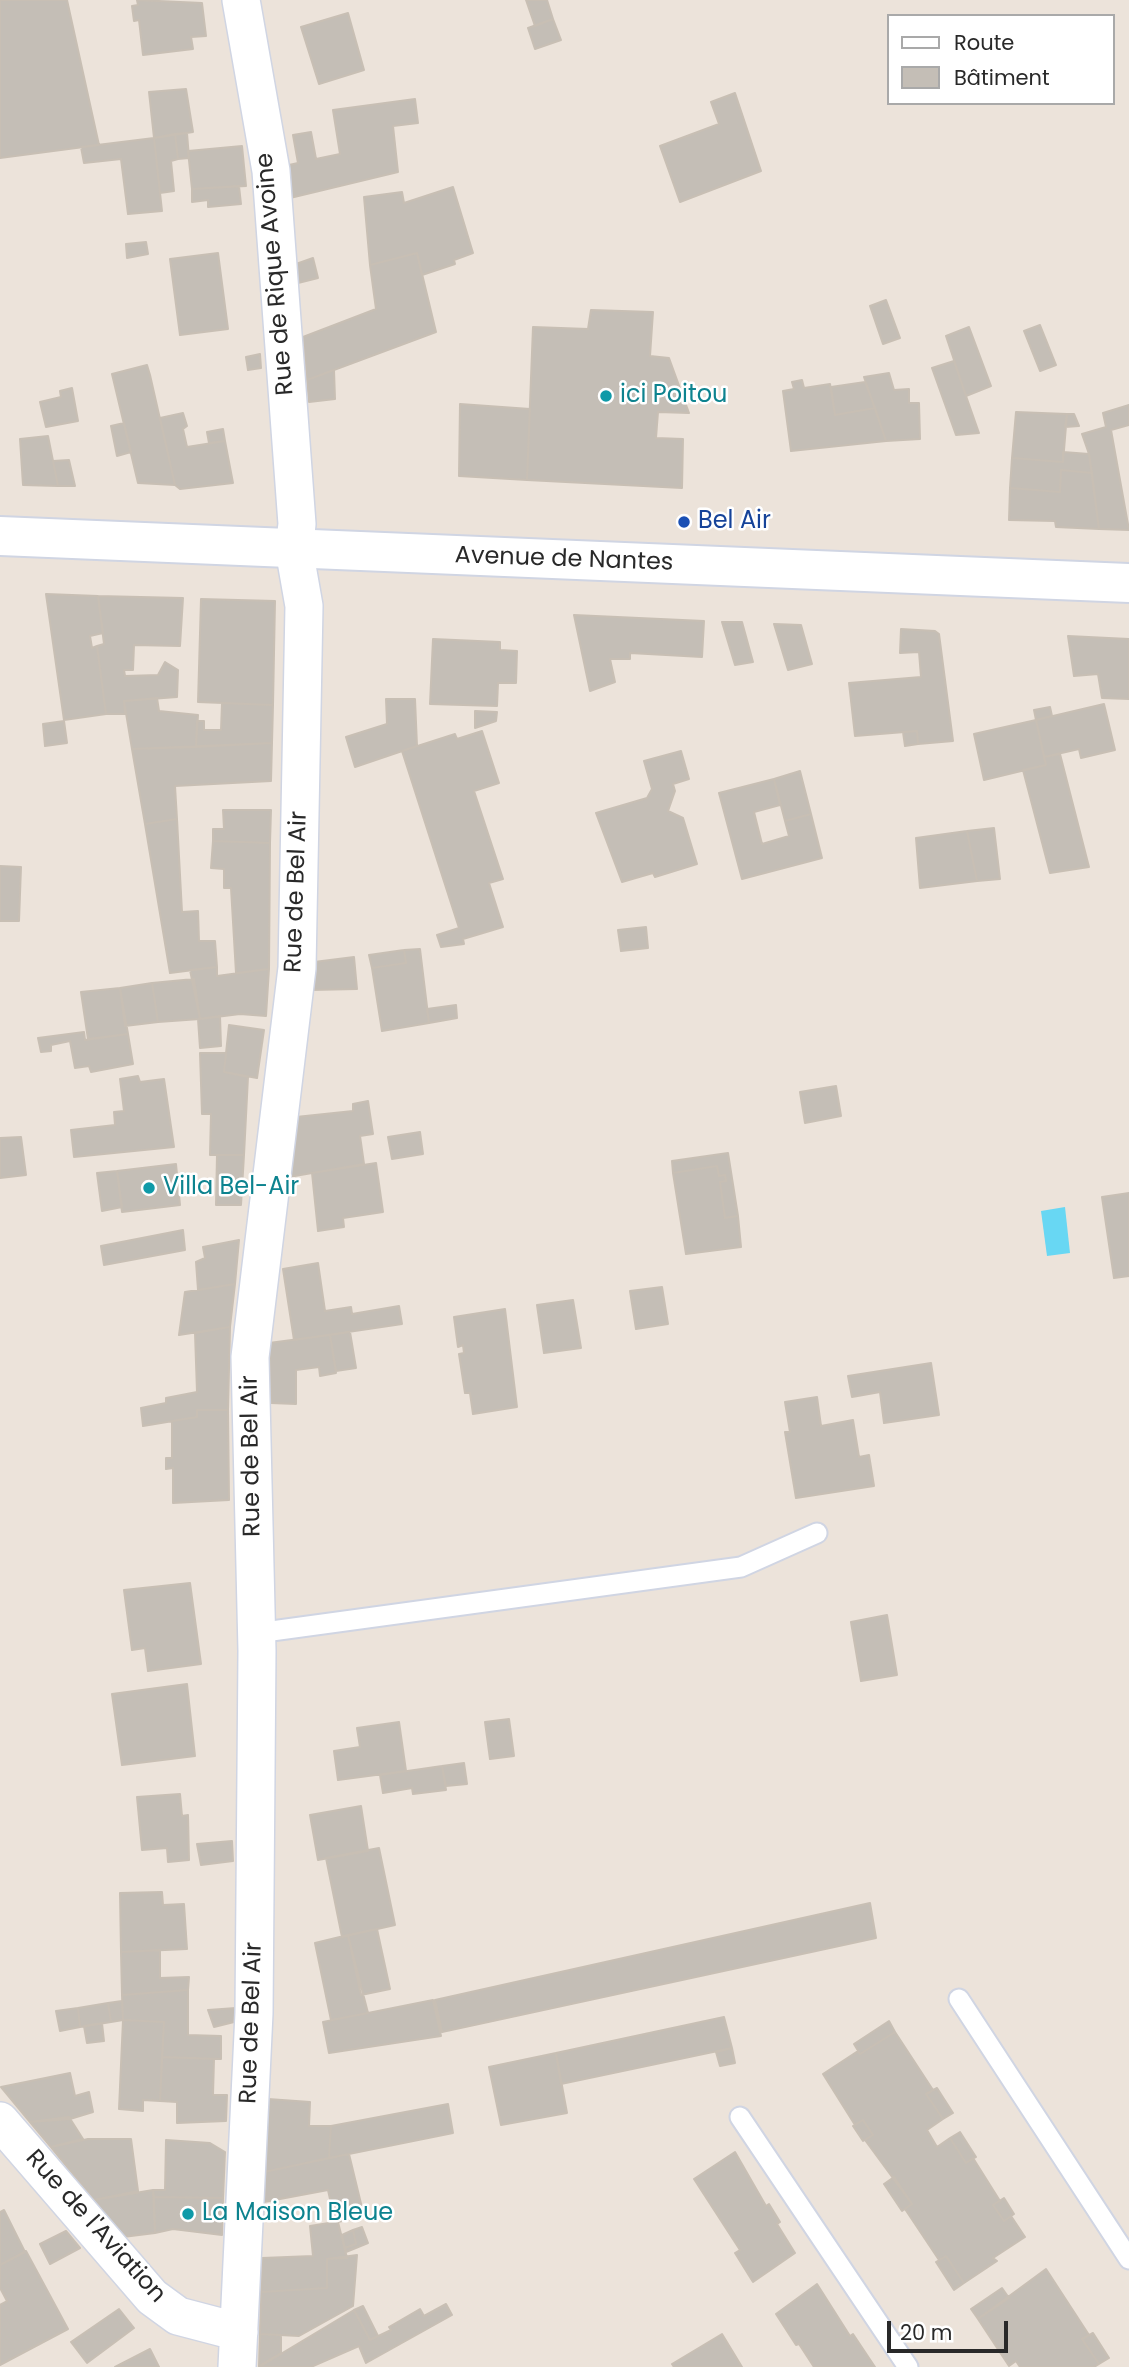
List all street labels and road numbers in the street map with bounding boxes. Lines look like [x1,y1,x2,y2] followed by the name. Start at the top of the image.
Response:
[251,152,301,396] street label: Rue de Rique Avoine
[454,542,674,578] street label: Avenue de Nantes
[280,811,314,973] street label: Rue de Bel Air
[236,1375,268,1537] street label: Rue de Bel Air
[235,1942,269,2104] street label: Rue de Bel Air
[19,2145,171,2309] street label: Rue de l'Aviation

